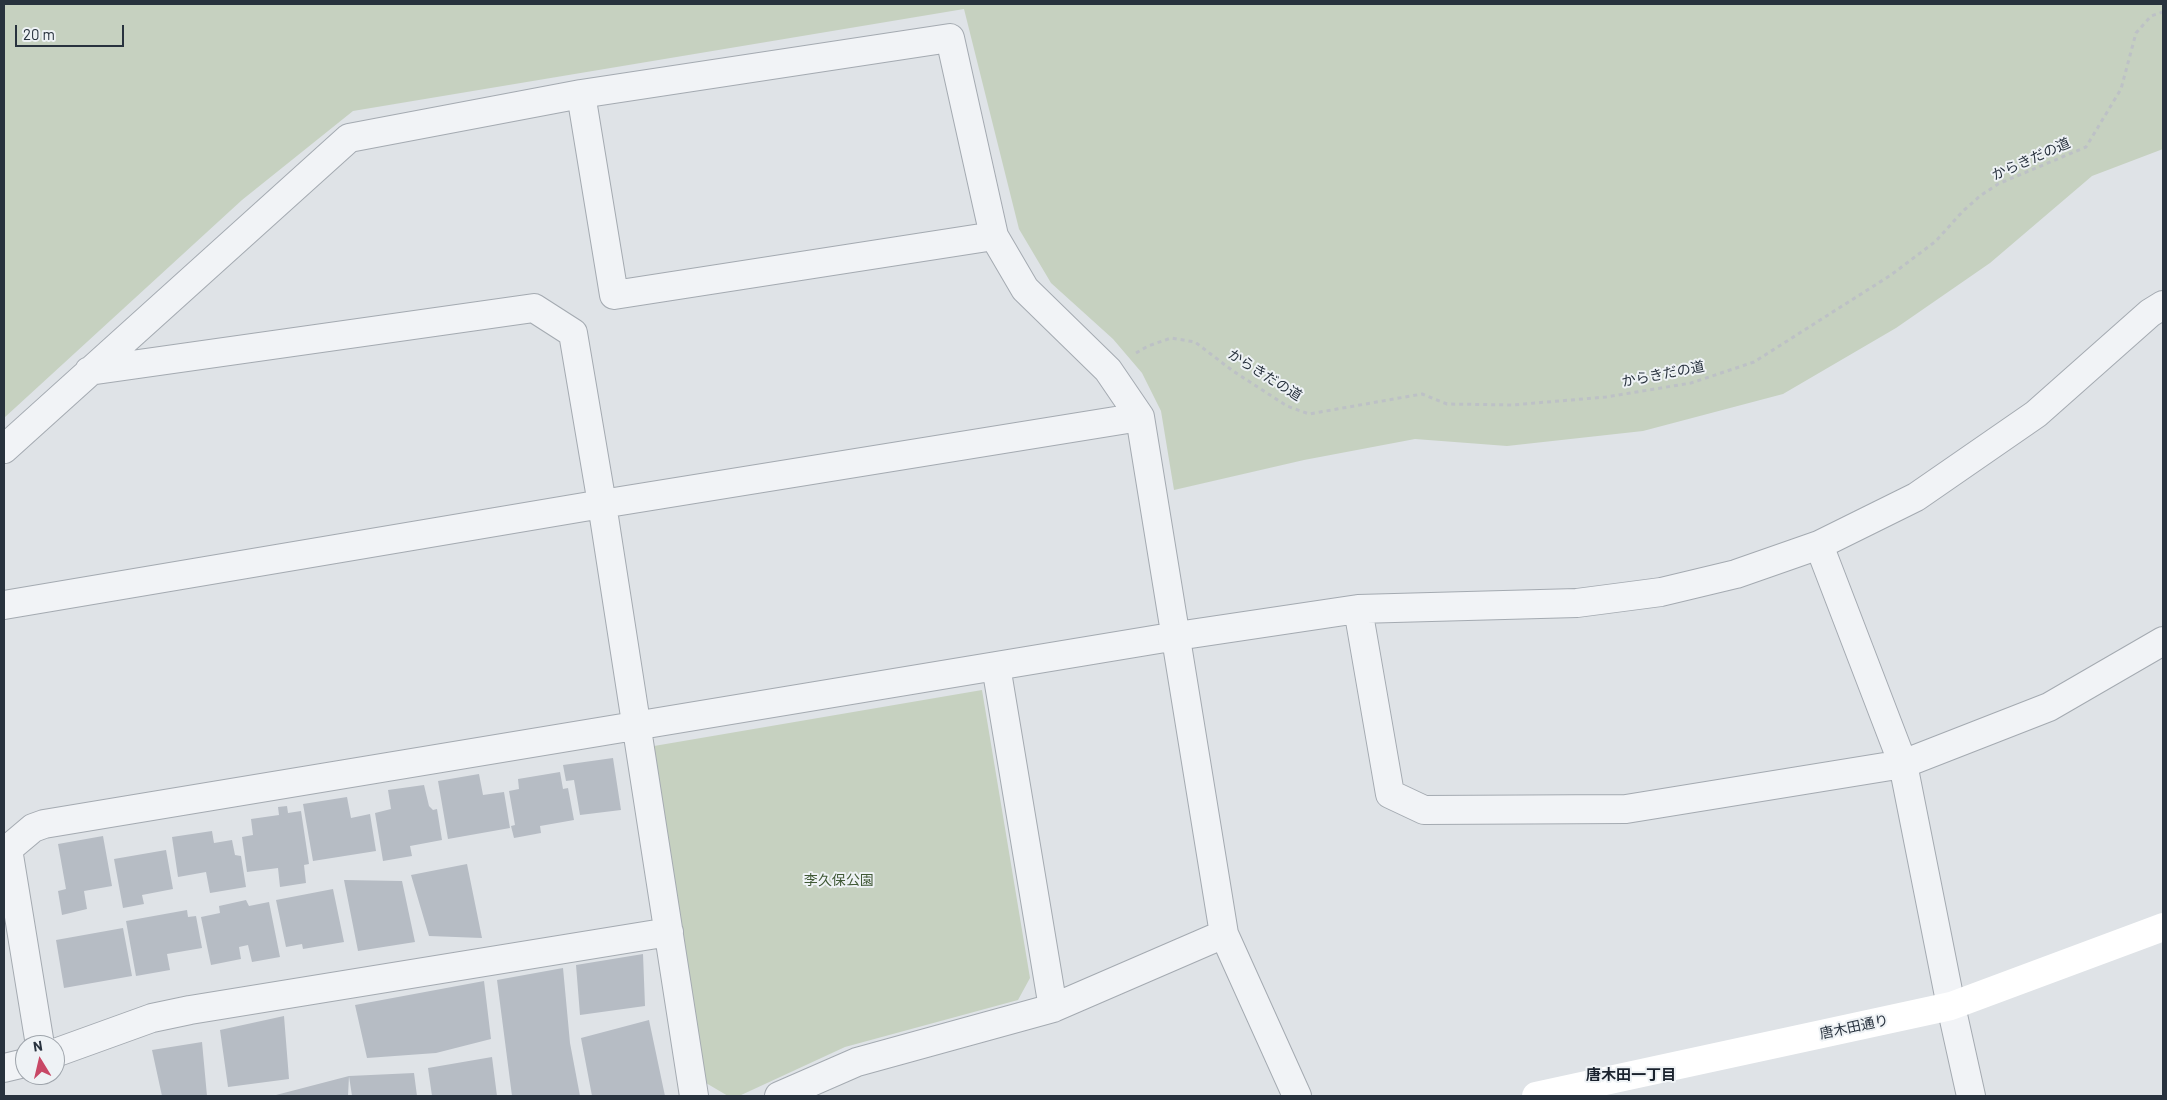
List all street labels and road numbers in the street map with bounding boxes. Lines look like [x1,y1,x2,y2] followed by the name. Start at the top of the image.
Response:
[1989,134,2073,184] street label: からきだの道
[1225,346,1305,404] street label: からきだの道
[1620,358,1706,390] street label: からきだの道
[1818,1012,1890,1042] street label: 唐木田通り

